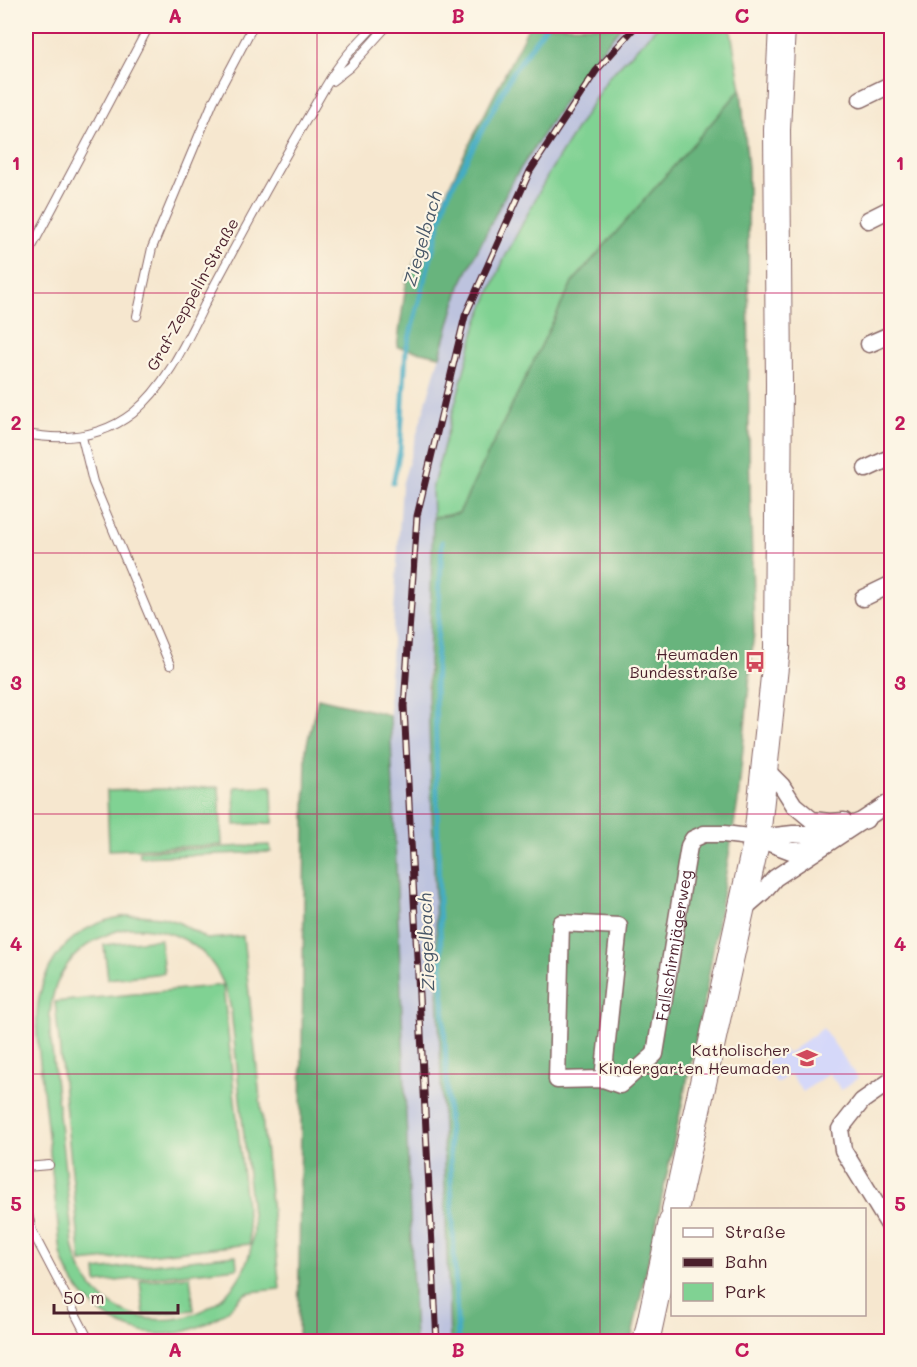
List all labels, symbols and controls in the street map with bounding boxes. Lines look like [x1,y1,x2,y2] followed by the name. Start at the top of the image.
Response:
[168,2,182,28] text: A
[451,2,465,28] text: B
[735,2,750,28] text: C
[12,149,20,175] text: 1
[896,149,904,175] text: 1
[397,187,447,289] water label: Ziegelbach
[141,214,243,374] street label: Graf-Zeppelin-Straße
[10,409,22,435] text: 2
[894,409,906,435] text: 2
[630,643,738,682] place label: Heumaden Bundesstraße
[743,650,767,674] bus stop icon: Heumaden Bundesstraße
[10,669,22,695] text: 3
[894,669,906,695] text: 3
[650,868,695,1022] street label: Fallschirmjägerweg
[412,892,440,992] water label: Ziegelbach
[10,930,23,956] text: 4
[894,930,907,956] text: 4
[599,1039,790,1078] place label: Katholischer Kindergarten Heumaden
[795,1046,819,1070] school or university icon: Katholischer Kindergarten Heumaden
[10,1190,22,1216] text: 5
[894,1190,906,1216] text: 5
[671,1208,866,1316] legend
[725,1219,786,1243] text: Straße
[725,1249,768,1273] text: Bahn
[54,1277,178,1315] scale bar
[725,1279,766,1303] text: Park
[63,1285,105,1309] text: 50 m
[168,1336,182,1362] text: A
[451,1336,465,1362] text: B
[735,1336,750,1362] text: C

